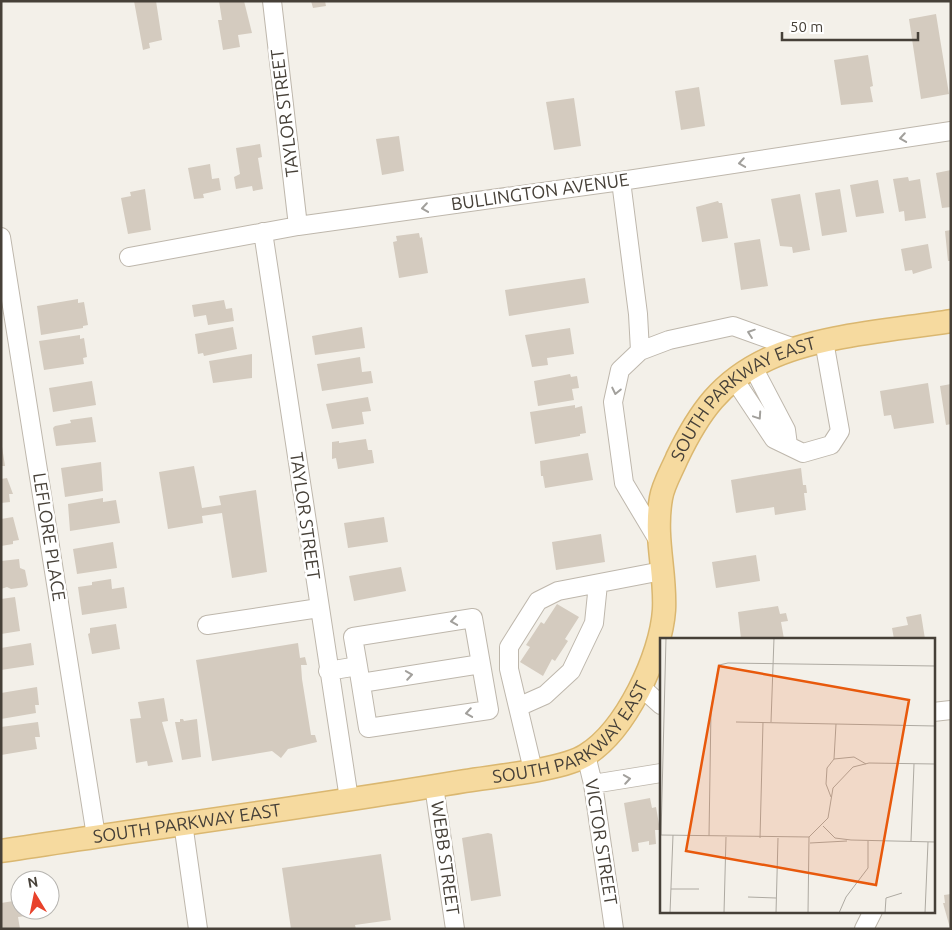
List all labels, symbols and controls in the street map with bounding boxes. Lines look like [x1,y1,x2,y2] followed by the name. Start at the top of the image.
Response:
[782,10,918,42] scale bar
[790,18,823,35] text: 50 m
[266,48,302,178] street label: TAYLOR STREET
[898,133,907,143] one-way arrow
[738,157,746,167] one-way arrow
[450,169,630,213] street label: BULLINGTON AVENUE
[421,202,429,213] one-way arrow
[748,328,756,338] one-way arrow
[666,332,817,464] street label: SOUTH PARKWAY EAST
[611,386,621,395] one-way arrow
[752,410,761,419] one-way arrow
[287,451,325,581] street label: TAYLOR STREET
[30,471,70,603] street label: LEFLORE PLACE
[450,615,459,625] one-way arrow
[660,638,934,912] inset map
[405,671,413,681] one-way arrow
[491,678,651,786] street label: SOUTH PARKWAY EAST
[465,707,473,717] one-way arrow
[623,774,631,784] one-way arrow
[582,777,622,906] street label: VICTOR STREET
[92,799,282,846] street label: SOUTH PARKWAY EAST
[428,800,464,916] street label: WEBB STREET
[10,870,60,920] north arrow
[26,873,39,891] text: N

